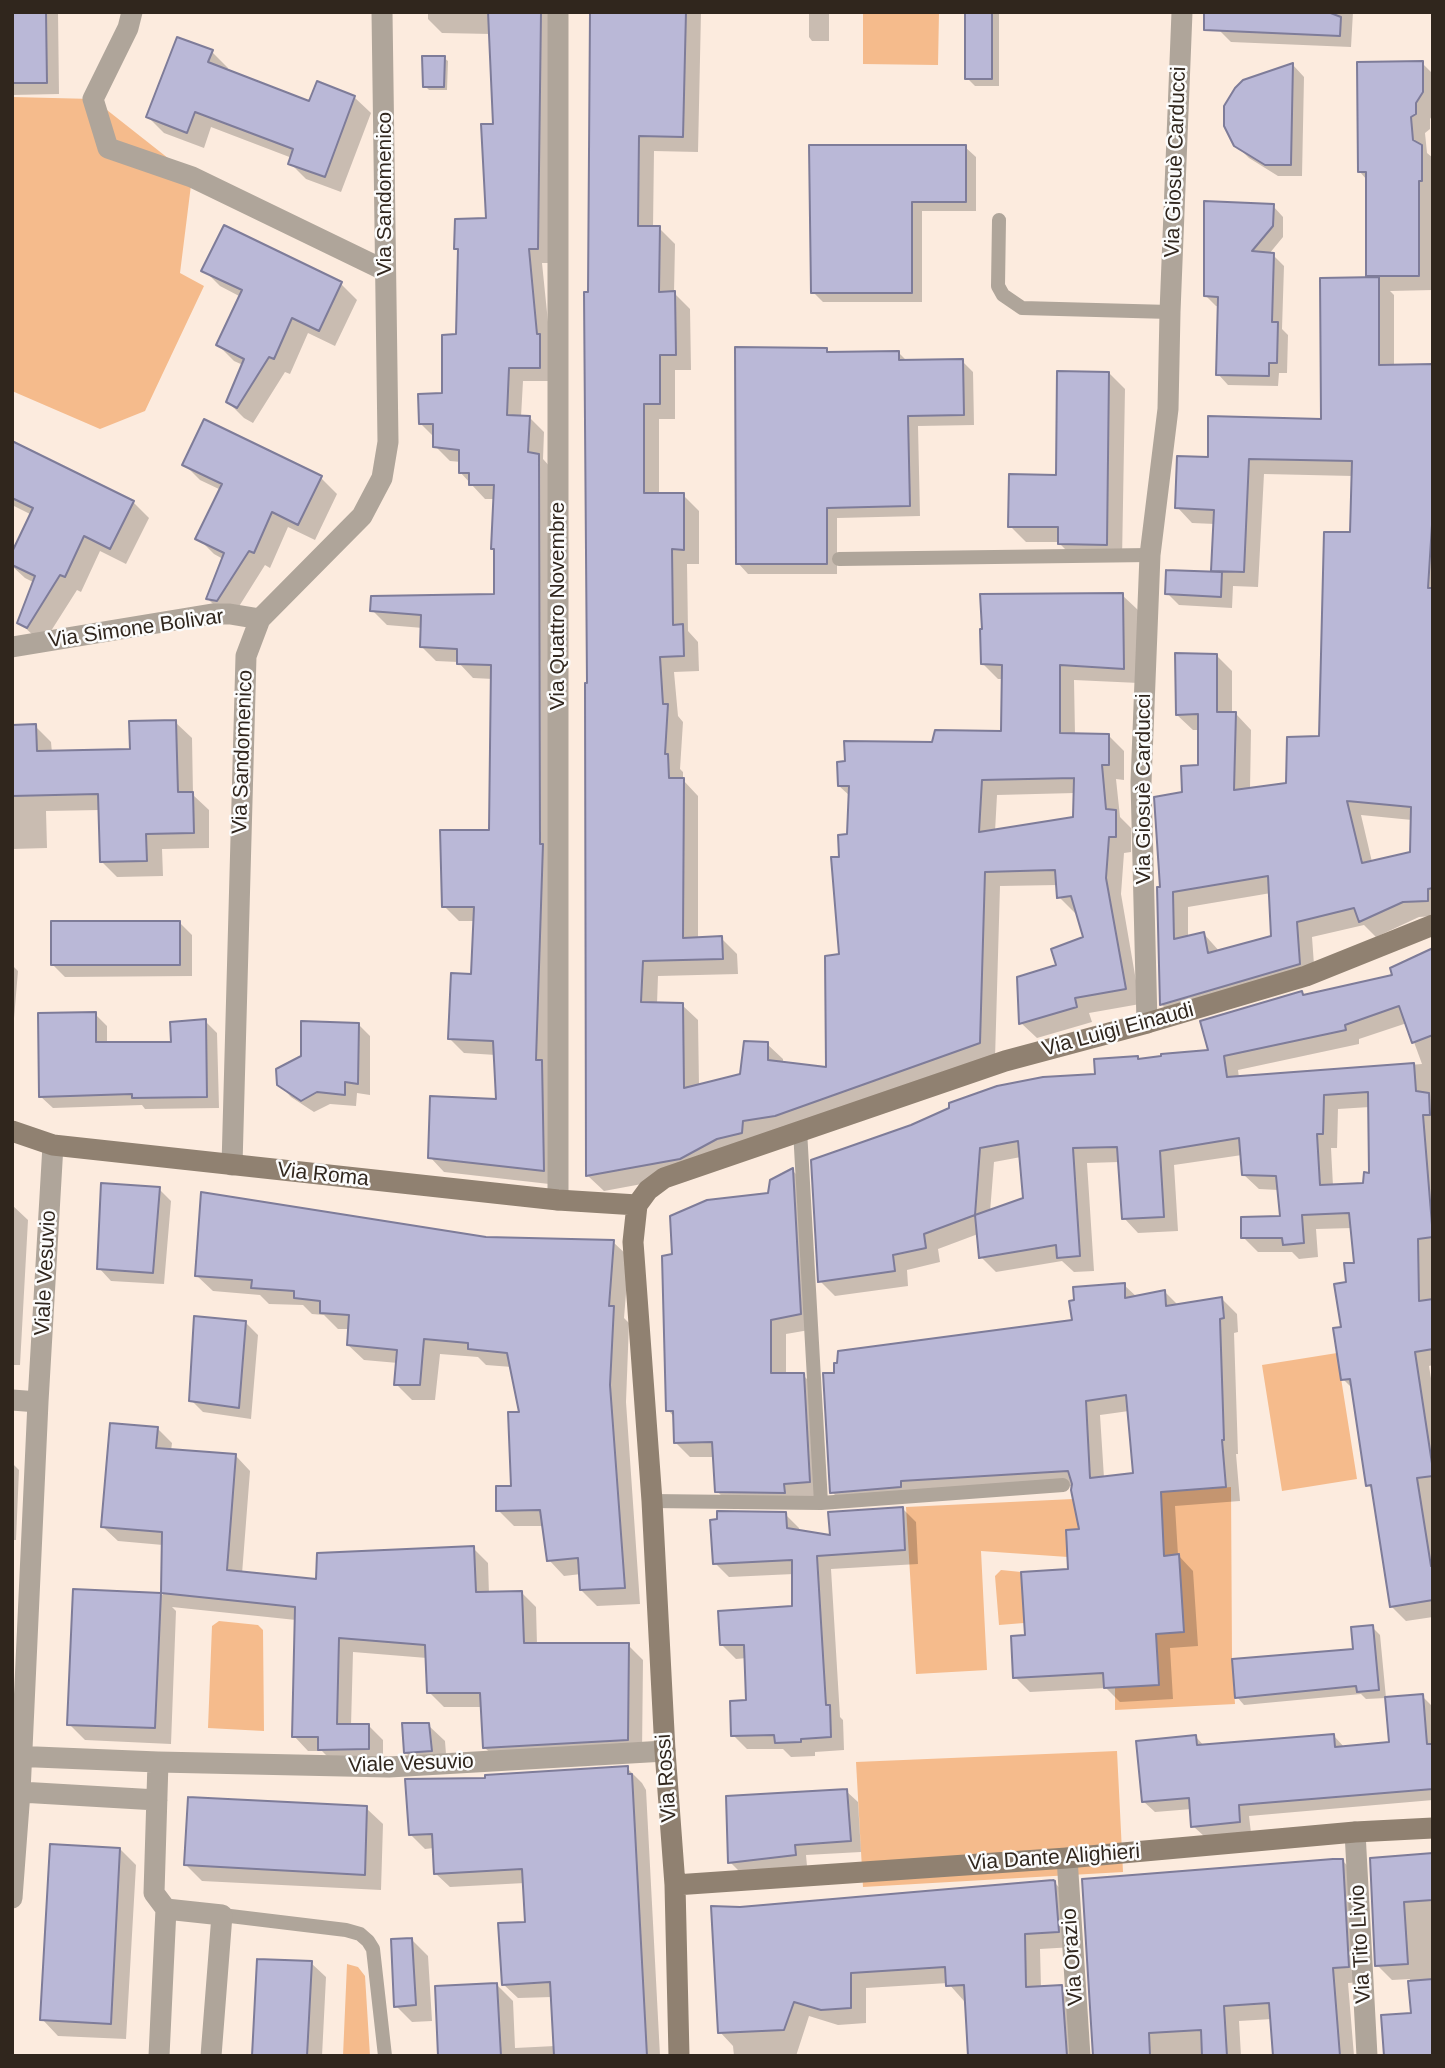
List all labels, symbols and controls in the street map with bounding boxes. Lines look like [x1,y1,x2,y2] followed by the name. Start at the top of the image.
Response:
[1160,66,1192,258] street label: Via Giosuè Carducci
[372,112,398,276] street label: Via Sandomenico
[545,502,571,710] street label: Via Quattro Novembre
[47,604,225,654] street label: Via Simone Bolivar
[228,669,258,835] street label: Via Sandomenico
[1131,693,1157,885] street label: Via Giosuè Carducci
[1039,998,1197,1062] street label: Via Luigi Einaudi
[276,1158,370,1192] street label: Via Roma
[30,1210,62,1336] street label: Viale Vesuvio
[651,1733,683,1823] street label: Via Rossi
[348,1749,474,1779] street label: Viale Vesuvio
[967,1839,1141,1877] street label: Via Dante Alighieri
[1345,1884,1377,2004] street label: Via Tito Livio
[1057,1907,1089,2007] street label: Via Orazio

